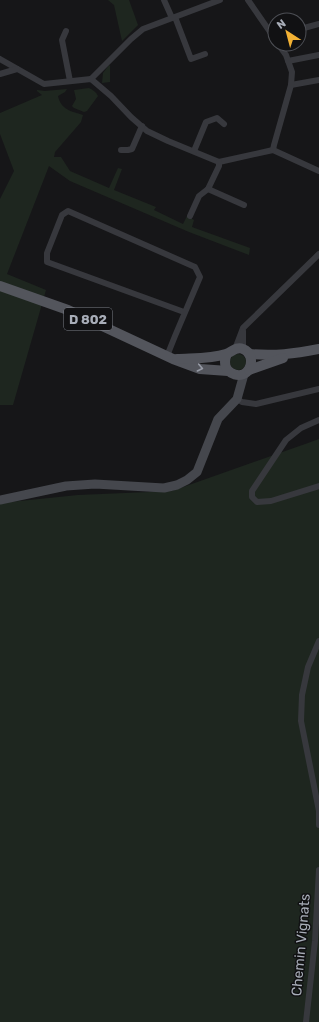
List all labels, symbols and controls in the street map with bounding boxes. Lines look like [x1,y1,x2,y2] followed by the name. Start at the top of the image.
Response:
[267,12,307,52] north arrow
[274,17,289,32] text: N
[64,308,112,330] road number: D 802
[197,363,203,372] one-way arrow
[288,893,314,997] street label: Chemin Vignats

